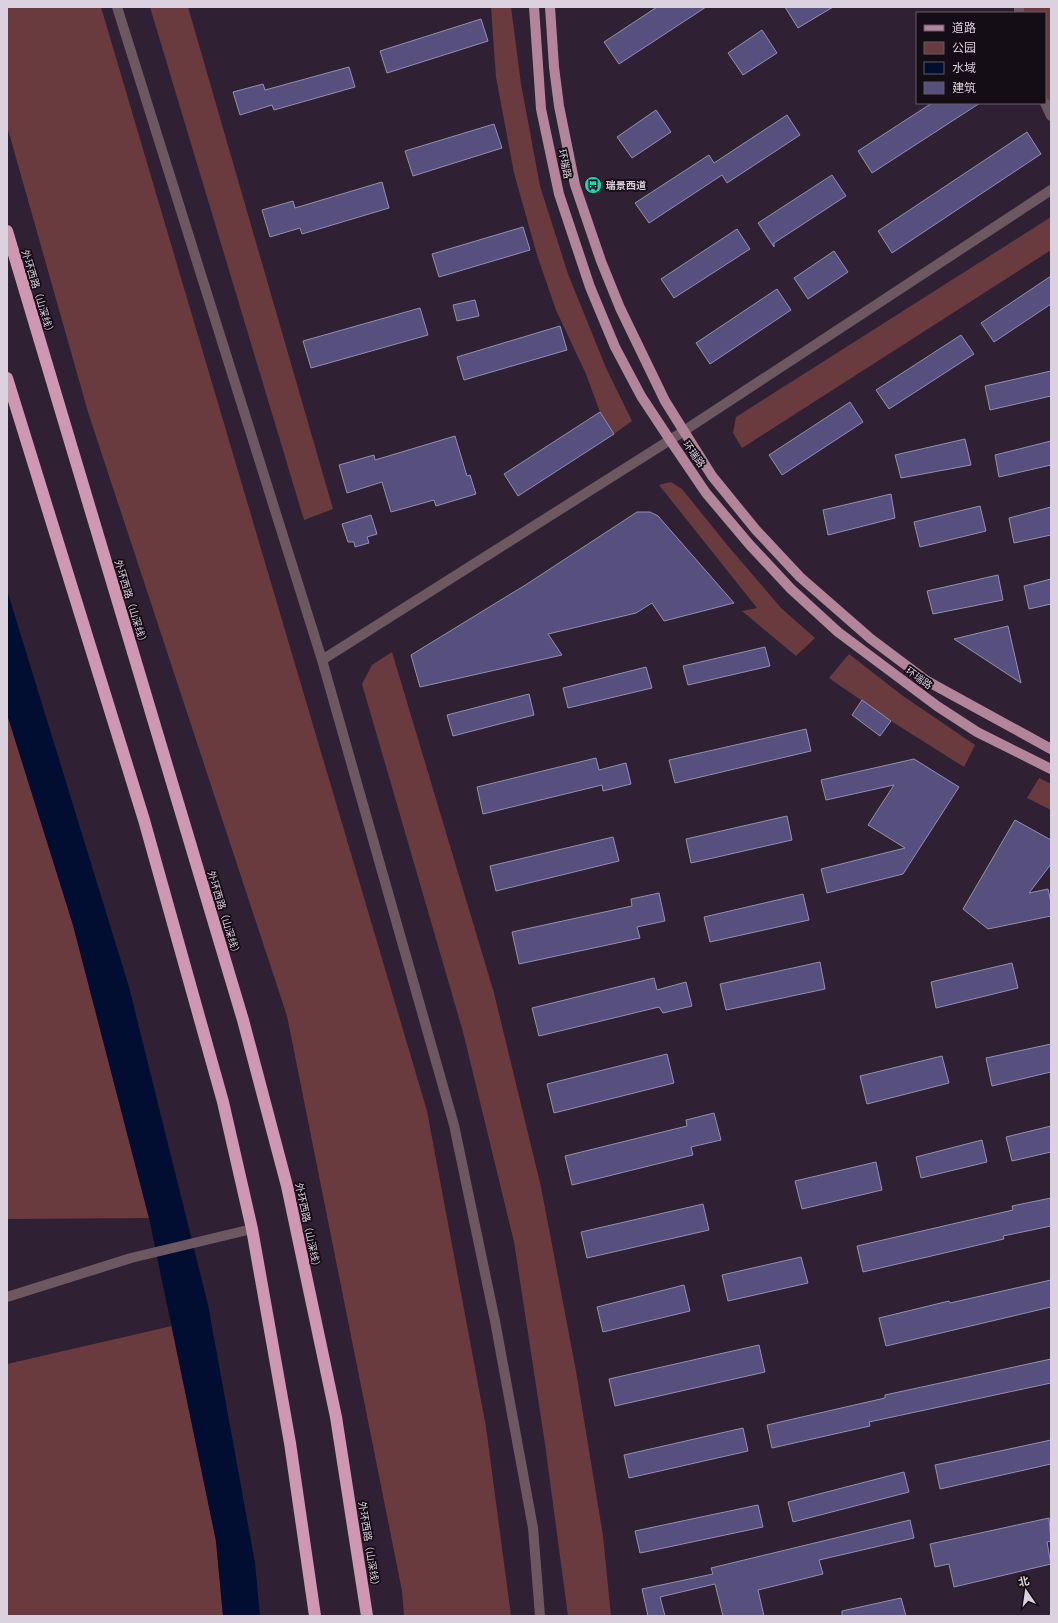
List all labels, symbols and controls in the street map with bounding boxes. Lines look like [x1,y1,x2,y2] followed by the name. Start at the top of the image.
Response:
[916,12,1046,104] legend
[952,21,976,34] text: 道路
[952,41,976,54] text: 公园
[952,61,976,74] text: 水域
[952,81,976,94] text: 建筑
[557,148,573,180] street label: 环瑞路
[583,175,603,195] bus stop icon: 瑞景西道
[606,180,646,191] place label: 瑞景西道
[20,248,56,338] street label: 外环西路（山深线）
[681,439,707,469] street label: 环瑞路
[113,558,149,648] street label: 外环西路（山深线）
[904,665,934,691] street label: 环瑞路
[206,869,242,959] street label: 外环西路（山深线）
[293,1182,323,1272] street label: 外环西路（山深线）
[357,1501,381,1591] street label: 外环西路（山深线）
[1006,1571,1046,1611] north arrow
[1017,1574,1030,1588] text: 北

